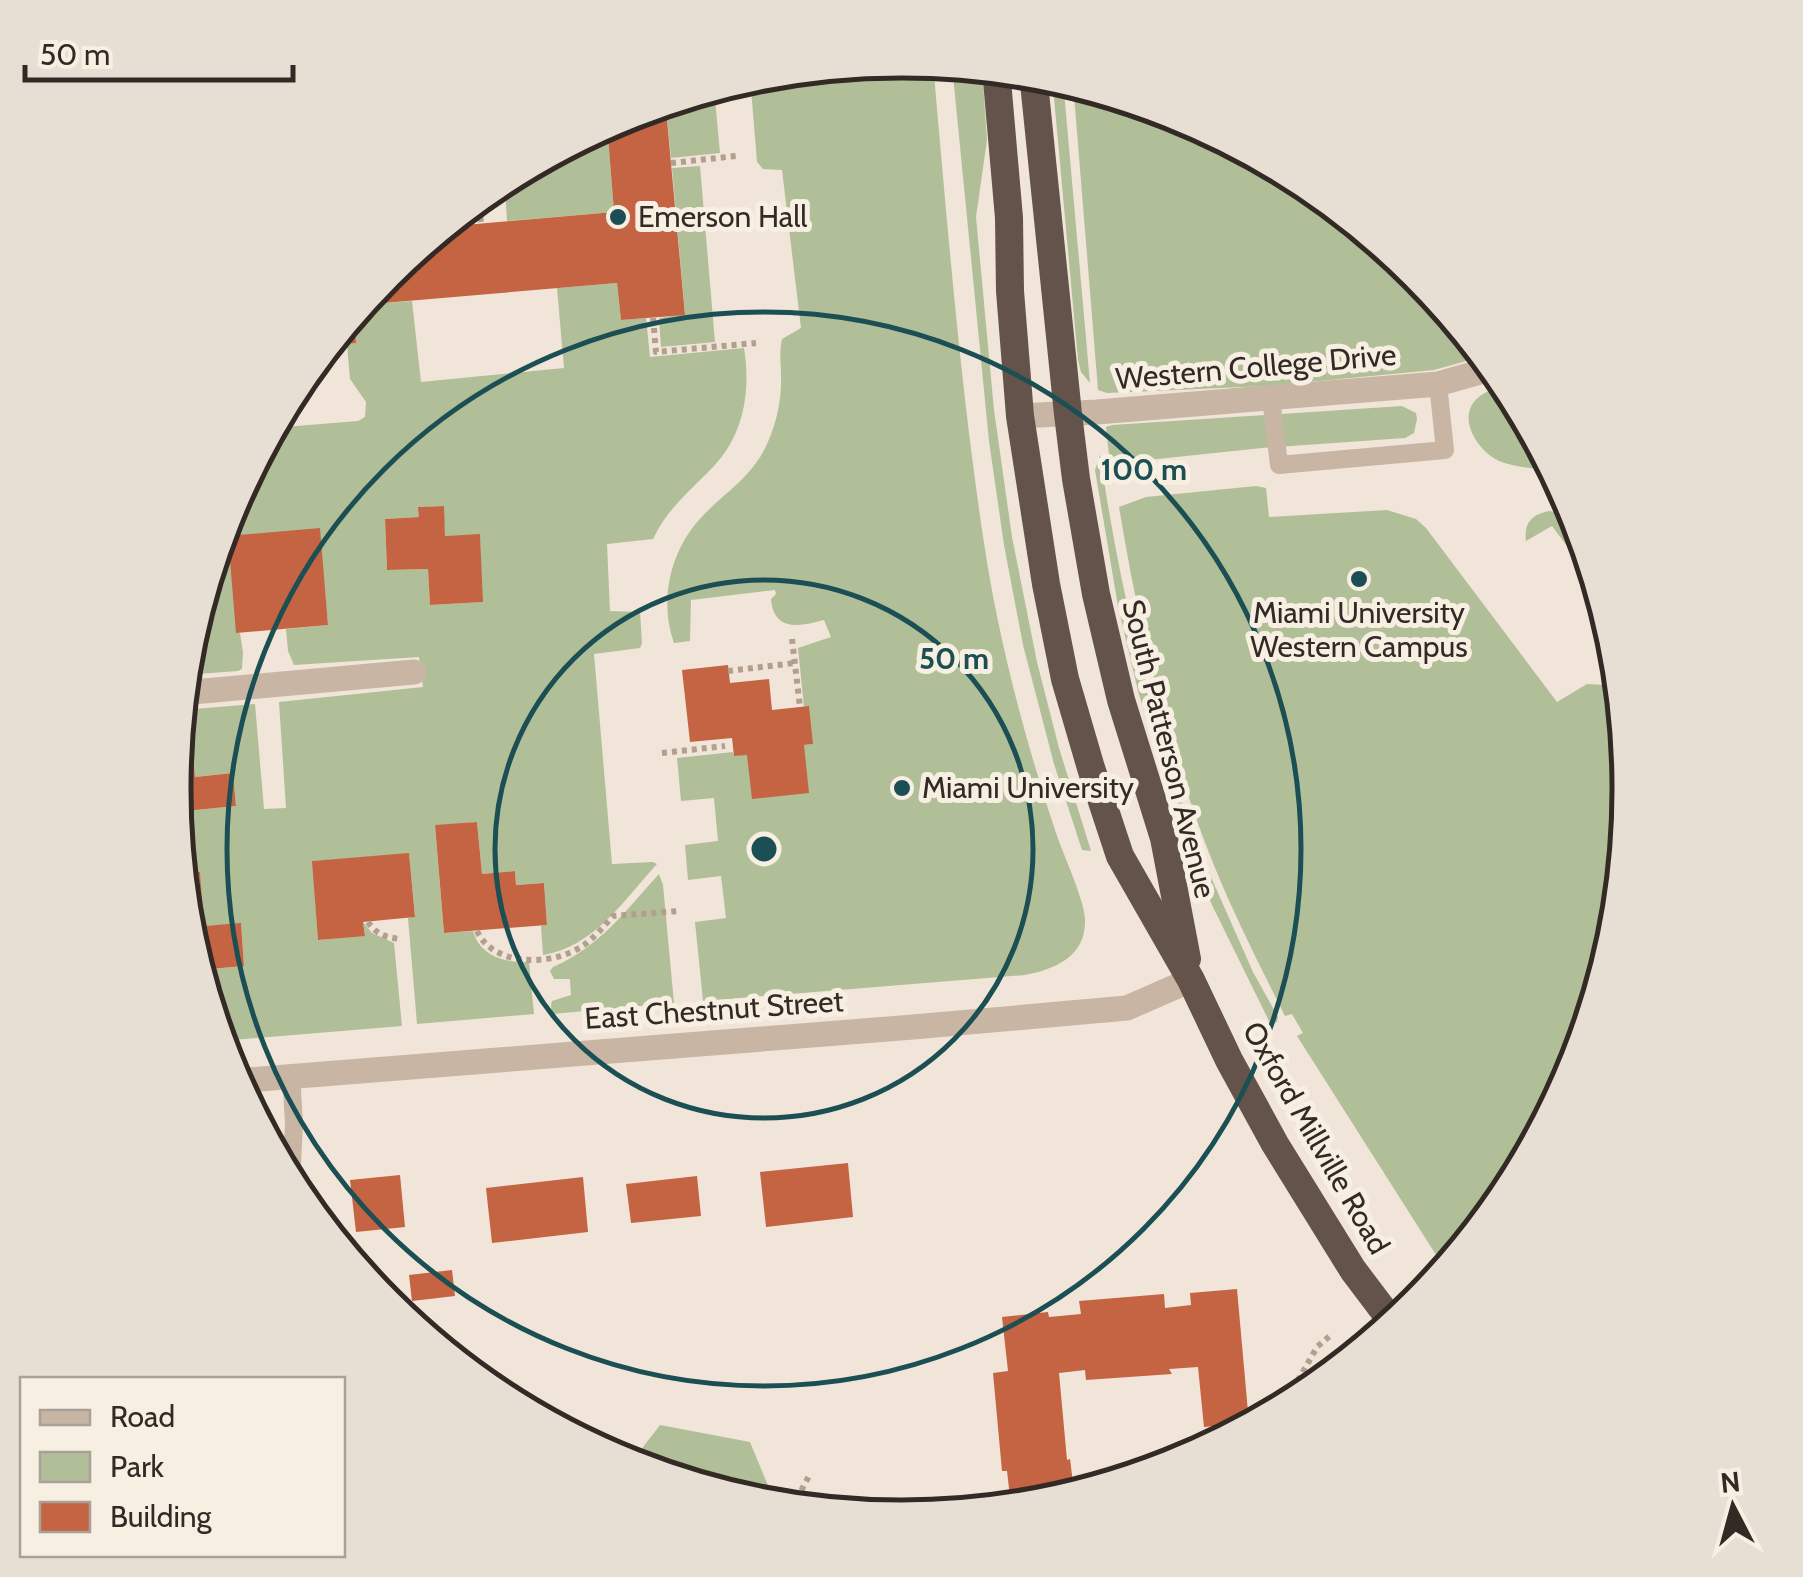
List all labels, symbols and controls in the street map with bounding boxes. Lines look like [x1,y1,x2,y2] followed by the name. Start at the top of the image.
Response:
[25,20,292,82] scale bar
[40,36,110,73] text: 50 m
[638,198,807,235] place label: Emerson Hall
[607,206,629,228] marker: Emerson Hall
[1114,336,1398,397] street label: Western College Drive
[1101,451,1187,488] text: 100 m
[1348,568,1370,590] marker: Miami University Western Campus
[1250,594,1468,665] place label: Miami University Western Campus
[1114,596,1224,902] street label: South Patterson Avenue
[919,640,989,677] text: 50 m
[922,769,1134,806] place label: Miami University
[891,777,913,799] marker: Miami University
[746,831,782,867] centre of rings
[583,982,845,1037] street label: East Chestnut Street
[1235,1015,1398,1261] street label: Oxford Millville Road
[20,1377,345,1557] legend
[110,1398,175,1435] text: Road
[110,1448,165,1485] text: Park
[1683,1457,1783,1557] north arrow
[1719,1464,1742,1500] text: N
[110,1498,213,1535] text: Building

